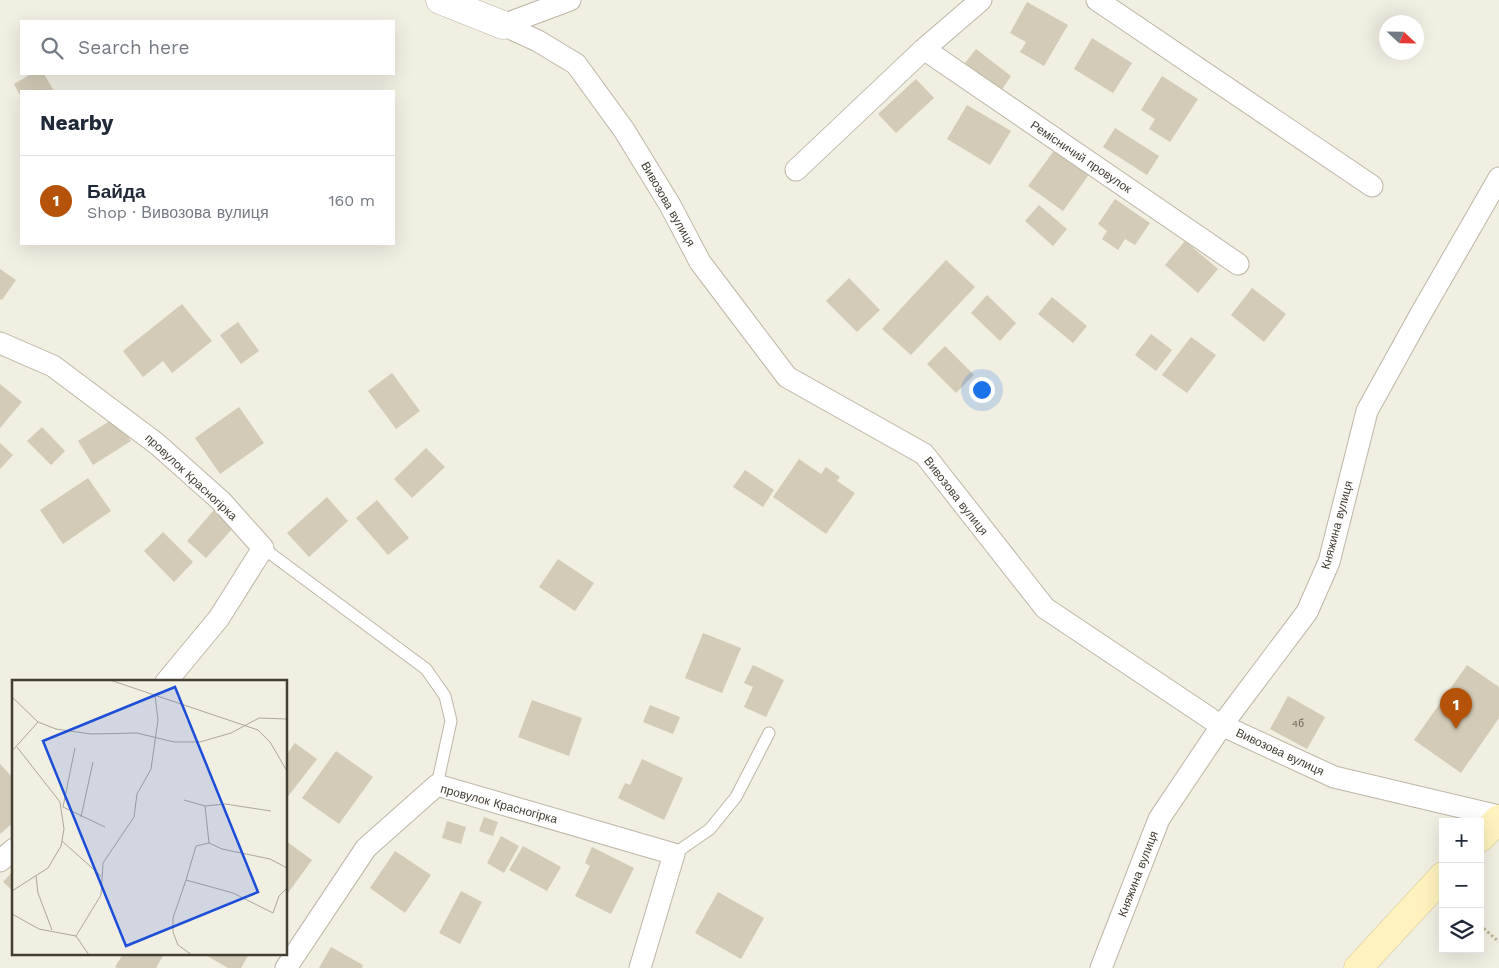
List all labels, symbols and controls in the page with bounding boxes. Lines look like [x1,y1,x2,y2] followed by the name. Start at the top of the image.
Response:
[1379,15,1424,60] north arrow
[20,20,395,75] search box
[38,34,66,62] icon: search
[78,36,189,59] text: Search here
[40,110,113,135] text: Nearby
[1028,118,1135,196] street label: Ремісничий провулок
[638,159,698,249] street label: Вивозова вулиця
[87,180,146,203] text: Байда
[53,191,59,210] text: 1
[328,191,375,210] text: 160 m
[87,203,269,222] text: Shop · Вивозова вулиця
[969,377,995,403] your location
[142,431,240,523] street label: провулок Красногірка
[921,454,991,538] street label: Вивозова вулиця
[1318,479,1356,571] street label: Княжина вулиця
[12,680,288,956] inset map
[1440,688,1472,729] pin: 1
[1292,718,1304,729] house number: 4б
[1234,725,1326,779] street label: Вивозова вулиця
[439,782,559,826] street label: провулок Красногірка
[1439,818,1484,953] map controls
[1439,818,1484,863] button: +
[1115,829,1161,919] street label: Княжина вулиця
[1439,863,1484,908] button: −
[1439,908,1484,953] button: layers

